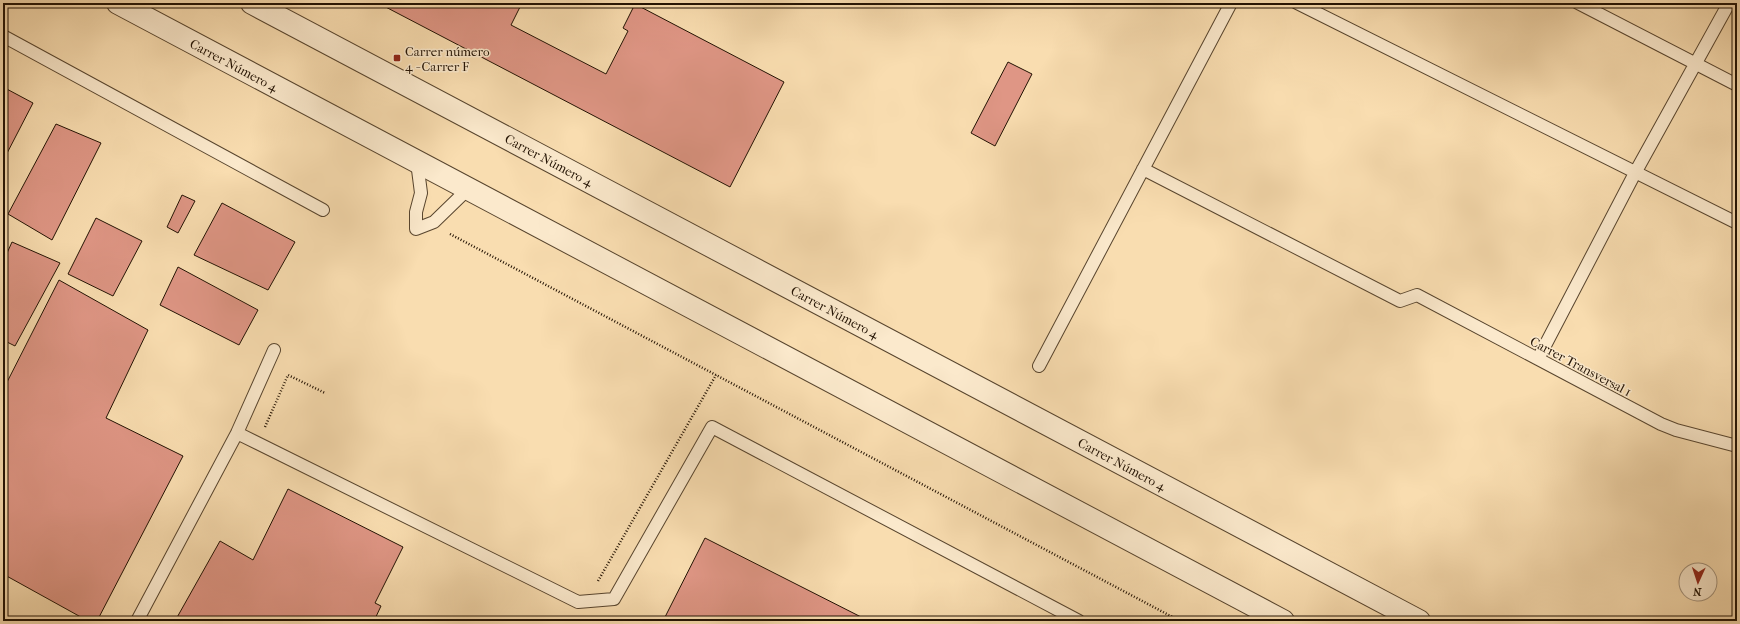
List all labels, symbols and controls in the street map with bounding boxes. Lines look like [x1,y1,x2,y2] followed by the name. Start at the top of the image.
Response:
[187,36,280,95] street label: Carrer Número 4
[405,44,490,74] place label: Carrer número 4 - Carrer F
[392,53,402,63] marker: Carrer número 4 - Carrer F
[502,131,595,190] street label: Carrer Número 4
[788,283,881,342] street label: Carrer Número 4
[1528,333,1634,399] street label: Carrer Transversal 1
[1075,435,1168,494] street label: Carrer Número 4
[1678,562,1718,602] north arrow
[1692,585,1702,598] text: N

